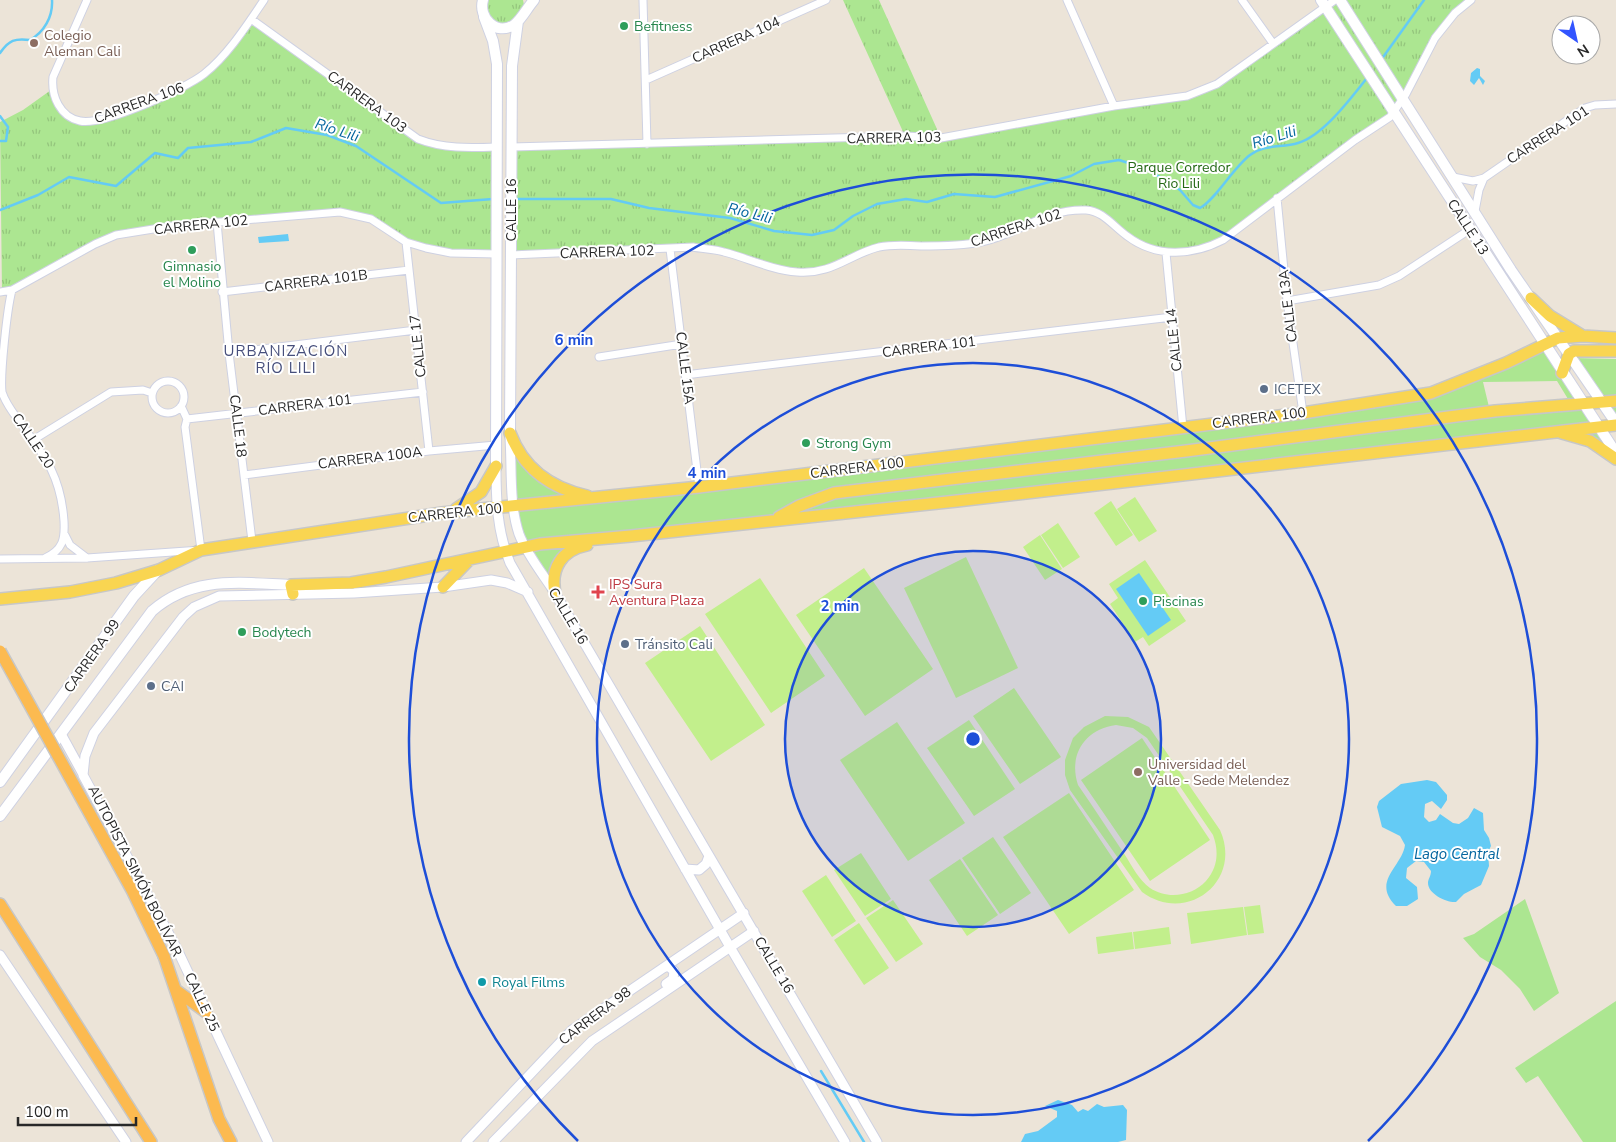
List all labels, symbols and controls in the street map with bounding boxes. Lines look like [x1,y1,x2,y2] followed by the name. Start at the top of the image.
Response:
[689,12,783,68] street label: CARRERA 104
[1551,15,1601,65] north arrow
[634,17,693,36] place label: Befitness
[618,20,630,32] marker: Befitness
[44,26,121,61] place label: Colegio Aleman Cali
[28,37,40,49] marker: Colegio Aleman Cali
[1573,40,1593,61] text: N
[323,67,411,137] street label: CARRERA 103
[91,78,187,128] street label: CARRERA 106
[1503,101,1593,169] street label: CARRERA 101
[312,113,362,147] water label: Río Lili
[1249,121,1299,153] water label: Río Lili
[847,128,941,148] street label: CARRERA 103
[1128,158,1231,193] park label: Parque Corredor Rio Lili
[502,178,521,242] street label: CALLE 16
[1443,195,1493,259] street label: CALLE 13
[726,198,775,228] water label: Río Lili
[968,204,1064,252] street label: CARRERA 102
[153,211,249,239] street label: CARRERA 102
[559,241,655,263] street label: CARRERA 102
[186,244,198,256] marker: Gimnasio el Molino
[163,257,221,292] place label: Gimnasio el Molino
[263,265,369,297] street label: CARRERA 101B
[1274,268,1302,344] street label: CALLE 13A
[1161,308,1187,372] street label: CALLE 14
[405,314,431,378] street label: CALLE 17
[555,330,593,350] text: 6 min
[671,330,699,406] street label: CALLE 15A
[881,332,977,362] street label: CARRERA 101
[224,340,348,378] district label: URBANIZACIÓN RÍO LILI
[1274,380,1321,399] place label: ICETEX
[1258,383,1270,395] marker: ICETEX
[257,390,353,420] street label: CARRERA 101
[225,393,251,459] street label: CALLE 18
[1211,403,1307,433] street label: CARRERA 100
[7,410,59,472] street label: CALLE 20
[816,434,891,453] place label: Strong Gym
[800,437,812,449] marker: Strong Gym
[317,442,423,474] street label: CARRERA 100A
[809,453,905,483] street label: CARRERA 100
[688,463,726,483] text: 4 min
[407,499,503,527] street label: CARRERA 100
[609,575,704,610] place label: IPS Sura Aventura Plaza
[544,584,592,648] street label: CALLE 16
[591,585,605,599] marker: IPS Sura Aventura Plaza
[1153,592,1204,611] place label: Piscinas
[1137,595,1149,607] marker: Piscinas
[821,596,859,616] text: 2 min
[60,615,124,697] street label: CARRERA 99
[252,623,311,642] place label: Bodytech
[236,626,248,638] marker: Bodytech
[635,635,713,654] place label: Tránsito Cali
[619,638,631,650] marker: Tránsito Cali
[161,677,184,696] place label: CAI
[145,680,157,692] marker: CAI
[964,730,982,748] centre of rings
[1147,755,1290,790] place label: Universidad del Valle - Sede Melendez
[1132,766,1144,778] marker: Universidad del Valle - Sede Melendez
[83,782,187,960] street label: AUTOPISTA SIMÓN BOLÍVAR
[1414,844,1500,864] water label: Lago Central
[750,933,798,997] street label: CALLE 16
[180,969,224,1035] street label: CALLE 25
[492,973,565,992] place label: Royal Films
[476,976,488,988] marker: Royal Films
[555,983,635,1049] street label: CARRERA 98
[18,1094,135,1126] scale bar
[25,1102,69,1122] text: 100 m

